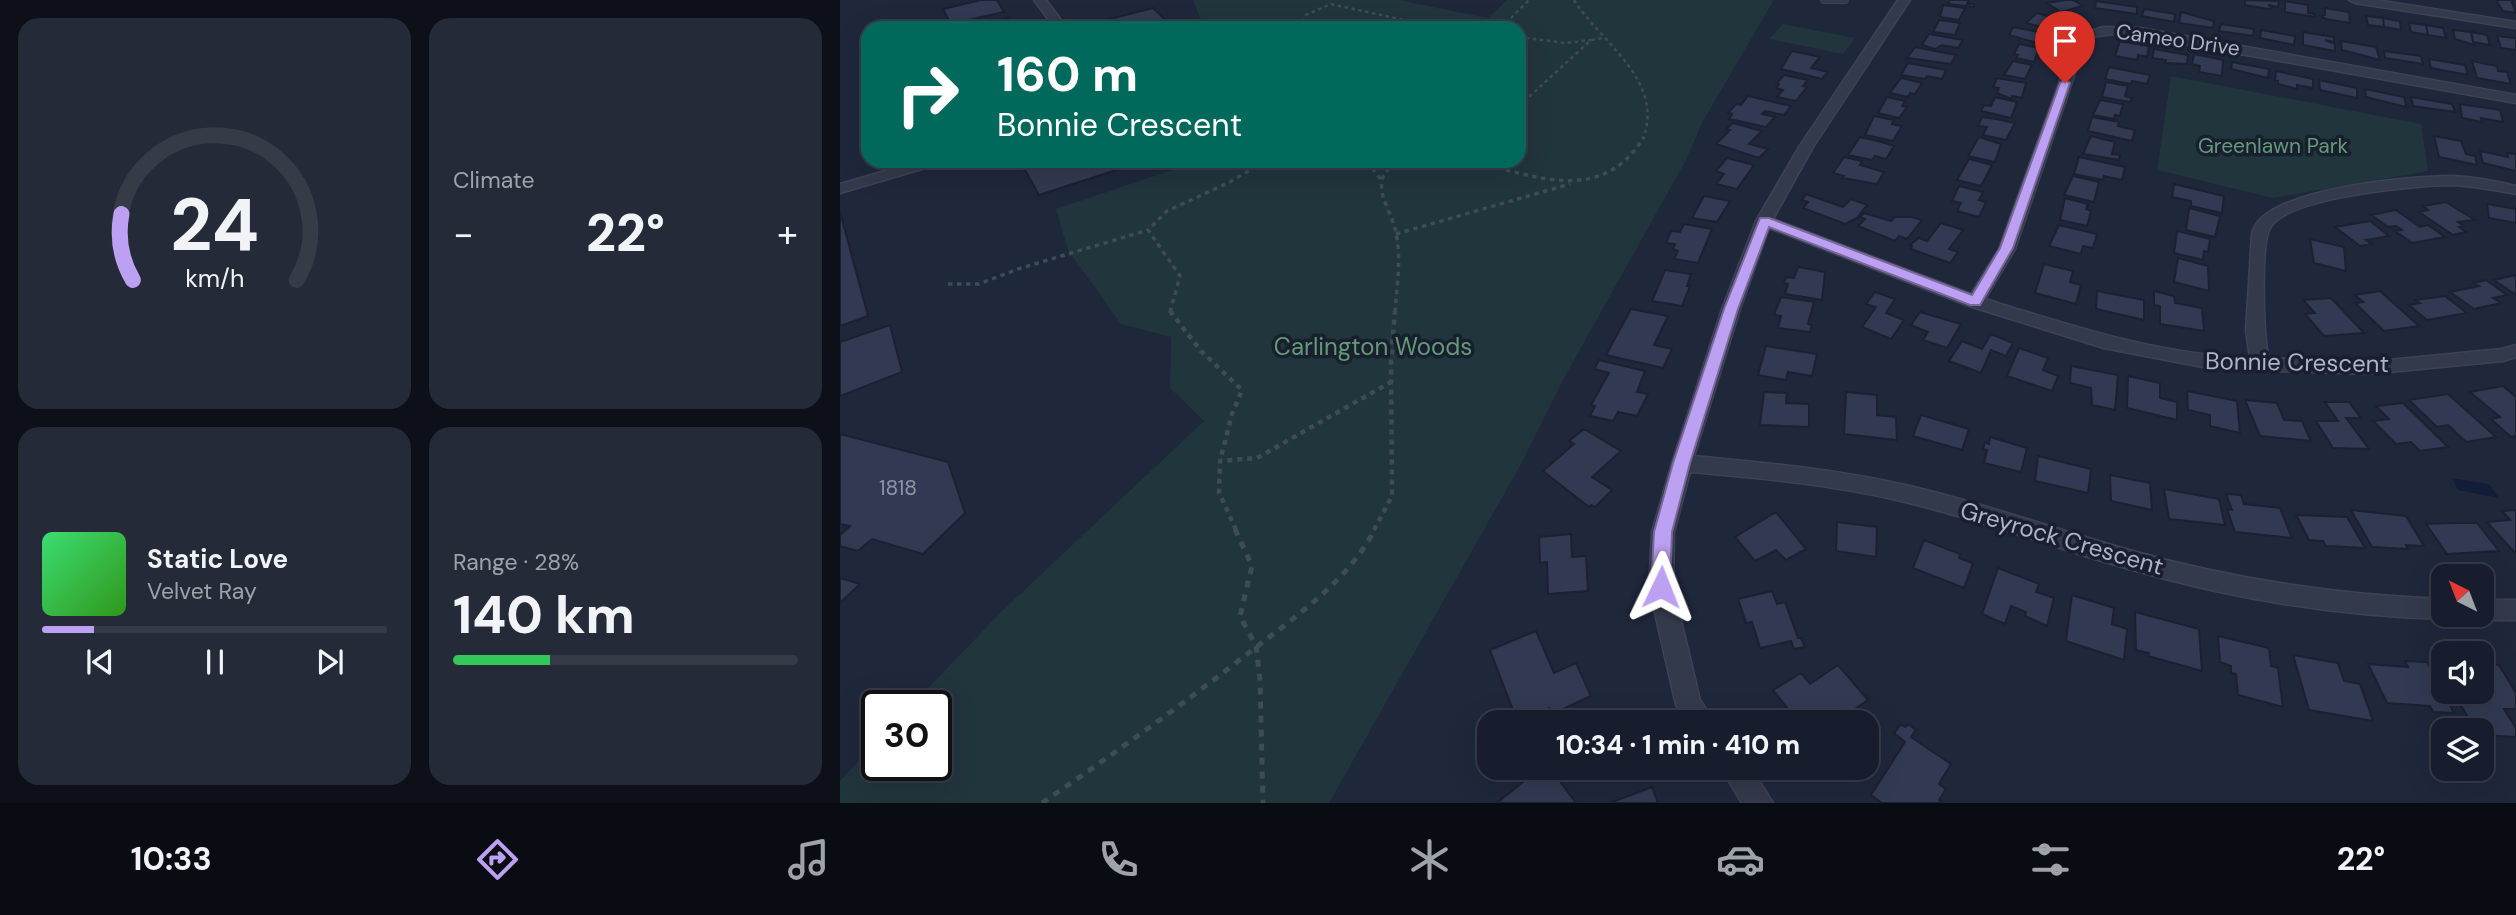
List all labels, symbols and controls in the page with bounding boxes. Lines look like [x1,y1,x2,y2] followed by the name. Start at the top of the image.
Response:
[2035,11,2095,83] pin
[2114,17,2242,63] street label: Cameo Drive
[2046,22,2084,60] icon: arrive
[997,42,1138,106] text: 160 m
[882,49,973,140] icon: right
[997,104,1242,146] text: Bonnie Crescent
[2198,132,2349,160] park label: Greenlawn Park
[453,165,535,195] text: Climate
[170,178,259,273] text: 24
[586,199,665,267] text: 22°
[453,209,474,259] text: −
[777,209,798,259] text: +
[185,261,244,294] text: km/h
[1274,331,1472,362] park label: Carlington Woods
[2205,345,2389,379] street label: Bonnie Crescent
[879,474,917,502] house number: 1818
[1957,494,2167,582] street label: Greyrock Crescent
[147,542,288,576] text: Static Love
[453,547,579,577] text: Range · 28%
[1624,550,1698,624] position arrow
[2431,564,2494,626] north arrow
[2431,564,2494,781] map controls
[147,576,257,606] text: Velvet Ray
[453,581,635,649] text: 140 km
[2431,641,2494,704] button: sound
[81,643,119,681] icon: previous
[196,643,234,681] icon: pause
[311,643,349,681] icon: next
[861,690,952,781] speed limit sign: 30
[2431,718,2494,781] button: layers
[1556,728,1800,762] text: 10:34 · 1 min · 410 m
[473,835,522,884] icon: directions
[784,835,833,884] icon: music
[1094,835,1143,884] icon: phone
[1405,835,1454,884] icon: climate
[1716,835,1765,884] icon: car
[2026,835,2075,884] icon: filters
[131,838,212,880] text: 10:33
[2337,838,2385,880] text: 22°

